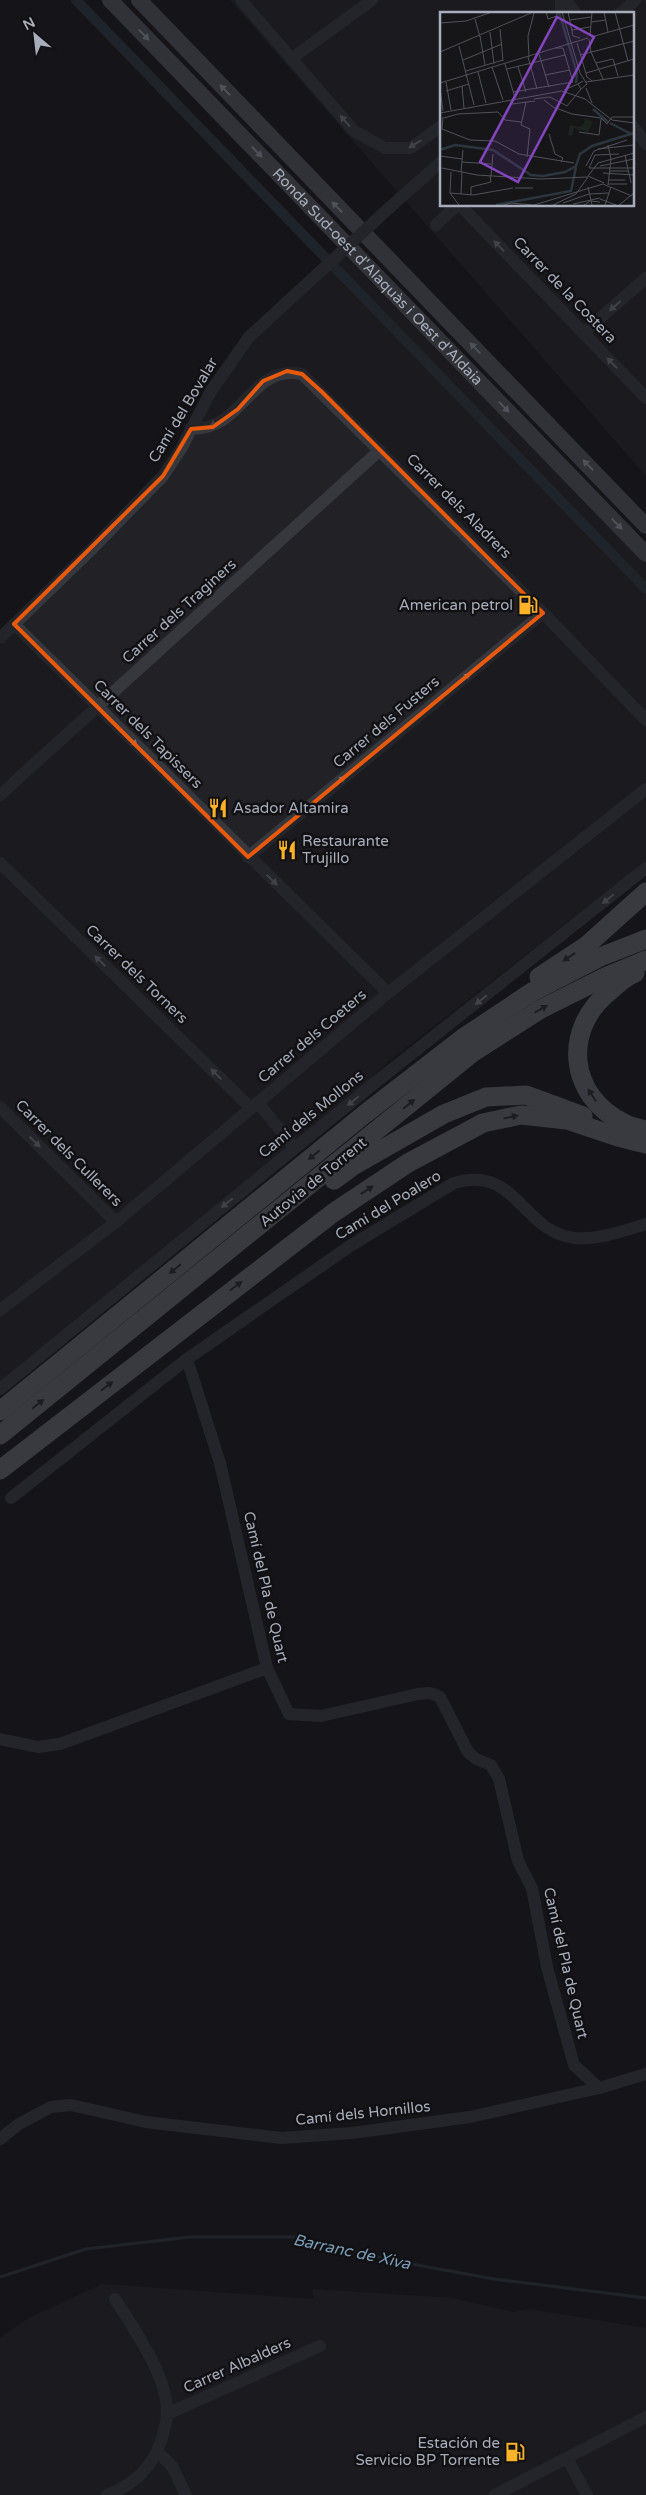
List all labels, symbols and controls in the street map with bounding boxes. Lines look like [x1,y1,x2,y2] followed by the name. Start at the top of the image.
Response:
[10,10,60,60] north arrow
[440,12,634,206] inset map
[20,14,38,34] text: N
[138,29,150,41] one-way arrow
[219,84,231,96] one-way arrow
[340,115,351,127] one-way arrow
[408,139,422,148] one-way arrow
[251,145,263,157] one-way arrow
[269,164,487,389] street label: Ronda Sud-oest d'Alaquàs i Oest d'Aldaia
[332,201,344,213] one-way arrow
[510,233,620,347] street label: Carrer de la Costera
[493,240,505,252] one-way arrow
[608,300,621,311] one-way arrow
[469,343,481,355] one-way arrow
[145,354,222,466] street label: Camí del Bovalar
[606,357,618,369] one-way arrow
[498,400,510,412] one-way arrow
[210,419,223,428] one-way arrow
[403,450,515,562] street label: Carrer dels Aladrers
[582,459,594,471] one-way arrow
[611,517,623,529] one-way arrow
[118,555,240,667] street label: Carrer dels Traginers
[517,594,539,616] fuel station icon: American petrol
[399,596,513,614] place label: American petrol
[329,672,443,772] street label: Carrer dels Fusters
[459,672,472,683] one-way arrow
[90,676,206,792] street label: Carrer dels Tapissers
[126,735,138,747] one-way arrow
[334,776,346,787] one-way arrow
[207,797,229,819] restaurant icon: Asador Altamira
[233,799,349,817] place label: Asador Altamira
[302,832,389,867] place label: Restaurante Trujillo
[276,839,298,861] restaurant icon: Restaurante Trujillo
[266,874,278,886] one-way arrow
[602,894,615,905] one-way arrow
[82,921,192,1027] street label: Carrer dels Torners
[562,952,575,962] one-way arrow
[94,955,106,967] one-way arrow
[254,985,370,1087] street label: Carrer dels Coeters
[474,995,488,1005] one-way arrow
[534,1005,547,1014] one-way arrow
[255,1066,367,1162] street label: Camí dels Mollons
[210,1068,222,1080] one-way arrow
[587,1089,597,1102] one-way arrow
[347,1095,360,1106] one-way arrow
[12,1096,126,1210] street label: Carrer dels Cullerers
[402,1099,415,1110] one-way arrow
[503,1113,518,1121] one-way arrow
[256,1133,370,1231] street label: Autovia de Torrent
[28,1135,40,1147] one-way arrow
[308,1150,321,1161] one-way arrow
[332,1166,444,1244] street label: Camí del Poalero
[360,1186,373,1195] one-way arrow
[221,1198,234,1209] one-way arrow
[169,1264,182,1275] one-way arrow
[229,1281,242,1292] one-way arrow
[100,1380,113,1391] one-way arrow
[31,1399,44,1410] one-way arrow
[240,1510,292,1665] street label: Camí del Pla de Quart
[540,1886,592,2041] street label: Camí del Pla de Quart
[295,2097,431,2129] street label: Camí dels Hornillos
[291,2230,413,2274] water label: Barranc de Xiva
[181,2333,293,2397] street label: Carrer Albalders
[356,2434,500,2469] place label: Estación de Servicio BP Torrente
[504,2441,526,2463] fuel station icon: Estación de Servicio BP Torrente

